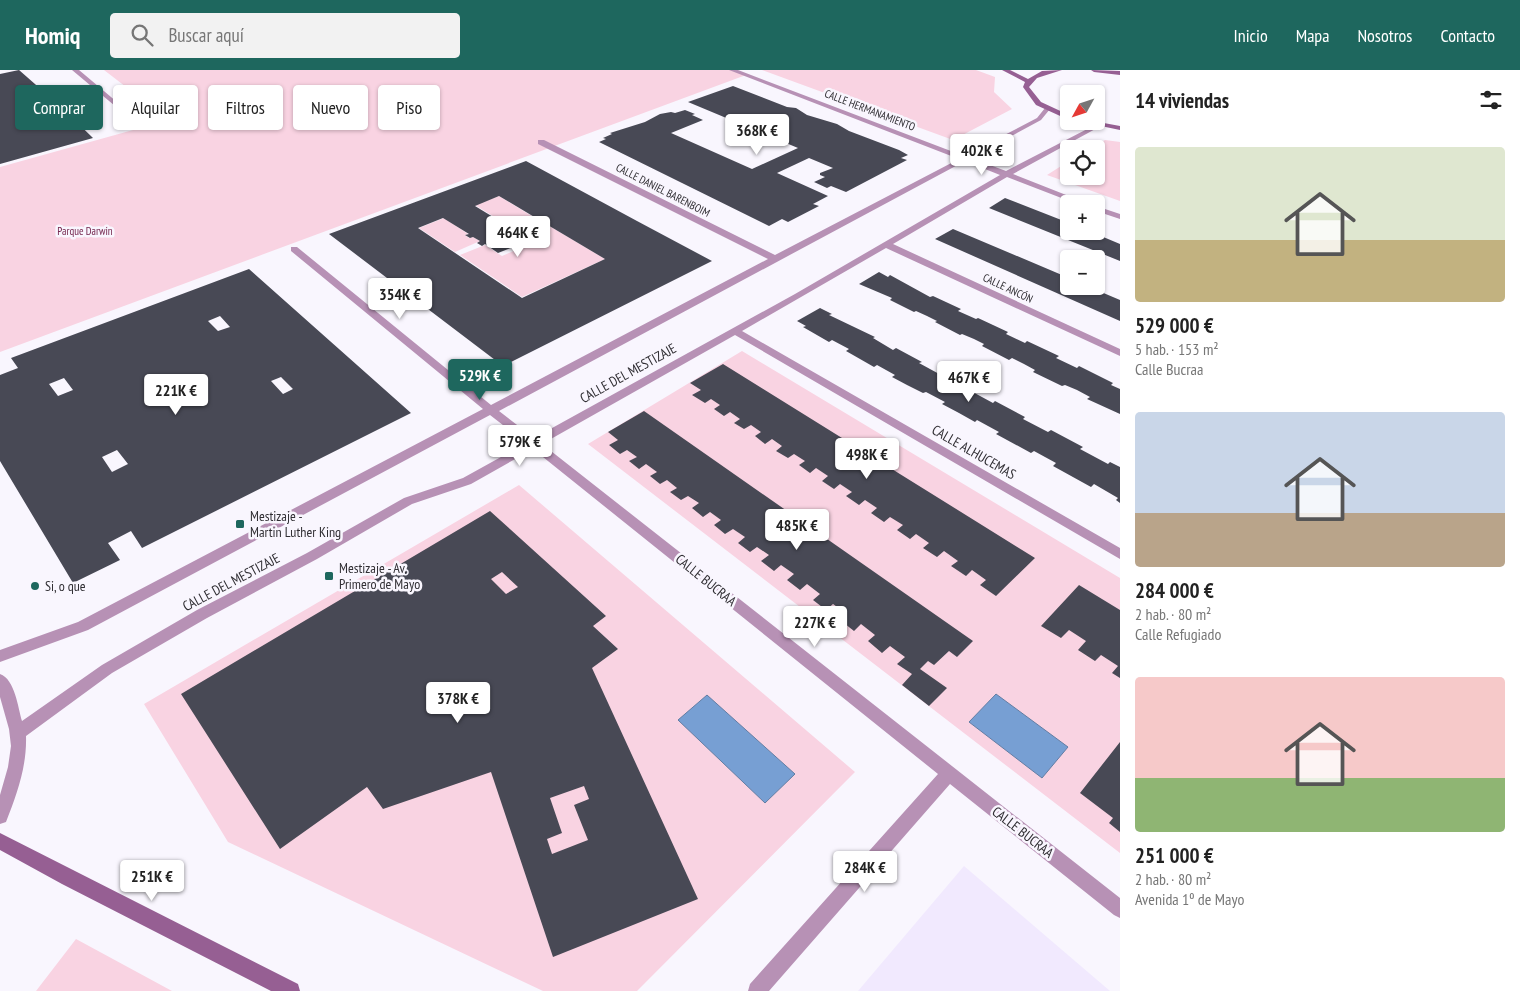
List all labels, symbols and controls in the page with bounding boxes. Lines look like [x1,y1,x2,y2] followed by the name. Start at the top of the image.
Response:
[110,13,460,58] search box
[25,20,80,51] text: Homiq
[128,21,156,49] icon: search
[168,23,244,47] text: Buscar aquí
[1234,24,1268,47] text: Inicio
[1296,24,1329,47] text: Mapa
[1357,24,1412,47] text: Nosotros
[1440,24,1495,47] text: Contacto
[15,85,103,130] chip: Comprar
[113,85,198,130] chip: Alquilar
[208,85,283,130] chip: Filtros
[293,85,368,130] chip: Nuevo
[378,85,440,130] chip: Piso
[1060,85,1105,130] north arrow
[1060,85,1105,295] map controls
[823,86,917,134] street label: CALLE HERMANAMIENTO
[1477,86,1505,114] icon: filters
[1135,87,1229,114] text: 14 viviendas
[716,114,798,156] pin: 368K €
[736,120,778,140] text: 368K €
[941,134,1023,176] pin: 402K €
[961,140,1003,160] text: 402K €
[1060,140,1105,185] button: locate
[614,160,712,220] street label: CALLE DANIEL BARENBOIM
[1275,179,1365,269] icon: home
[1060,195,1105,240] button: +
[477,216,559,258] pin: 464K €
[497,222,539,242] text: 464K €
[57,224,113,238] park label: Parque Darwin
[1060,250,1105,295] button: −
[981,270,1035,306] street label: CALLE ANCÓN
[359,278,441,320] pin: 354K €
[379,284,421,304] text: 354K €
[1135,312,1214,339] text: 529 000 €
[577,339,679,407] street label: CALLE DEL MESTIZAJE
[1135,339,1219,359] text: 5 hab. · 153 m²
[439,358,521,401] pin: 529K €
[1135,359,1203,379] text: Calle Bucraa
[928,360,1010,403] pin: 467K €
[459,365,501,385] text: 529K €
[948,367,990,387] text: 467K €
[135,374,217,416] pin: 221K €
[155,380,197,400] text: 221K €
[929,421,1019,483] street label: CALLE ALHUCEMAS
[479,424,561,467] pin: 579K €
[499,431,541,451] text: 579K €
[826,438,908,480] pin: 498K €
[846,444,888,464] text: 498K €
[1275,444,1365,534] icon: home
[250,507,341,541] place label: Mestizaje - Martin Luther King
[756,508,838,551] pin: 485K €
[776,515,818,535] text: 485K €
[234,518,246,530] marker: Mestizaje - Martin Luther King
[179,549,283,615] street label: CALLE DEL MESTIZAJE
[672,550,740,610] street label: CALLE BUCRAA
[339,559,420,593] place label: Mestizaje - Av. Primero de Mayo
[323,570,335,582] marker: Mestizaje - Av. Primero de Mayo
[45,577,86,595] place label: Si, o que
[1135,577,1214,604] text: 284 000 €
[29,580,41,592] marker: Si, o que
[1135,604,1211,624] text: 2 hab. · 80 m²
[774,606,856,648] pin: 227K €
[794,612,836,632] text: 227K €
[1135,624,1221,644] text: Calle Refugiado
[417,682,499,724] pin: 378K €
[437,688,479,708] text: 378K €
[1275,709,1365,799] icon: home
[989,802,1058,862] street label: CALLE BUCRAA
[1135,842,1214,869] text: 251 000 €
[824,850,906,893] pin: 284K €
[844,857,886,877] text: 284K €
[111,860,193,902] pin: 251K €
[131,866,173,886] text: 251K €
[1135,869,1211,889] text: 2 hab. · 80 m²
[1135,889,1244,909] text: Avenida 1º de Mayo

